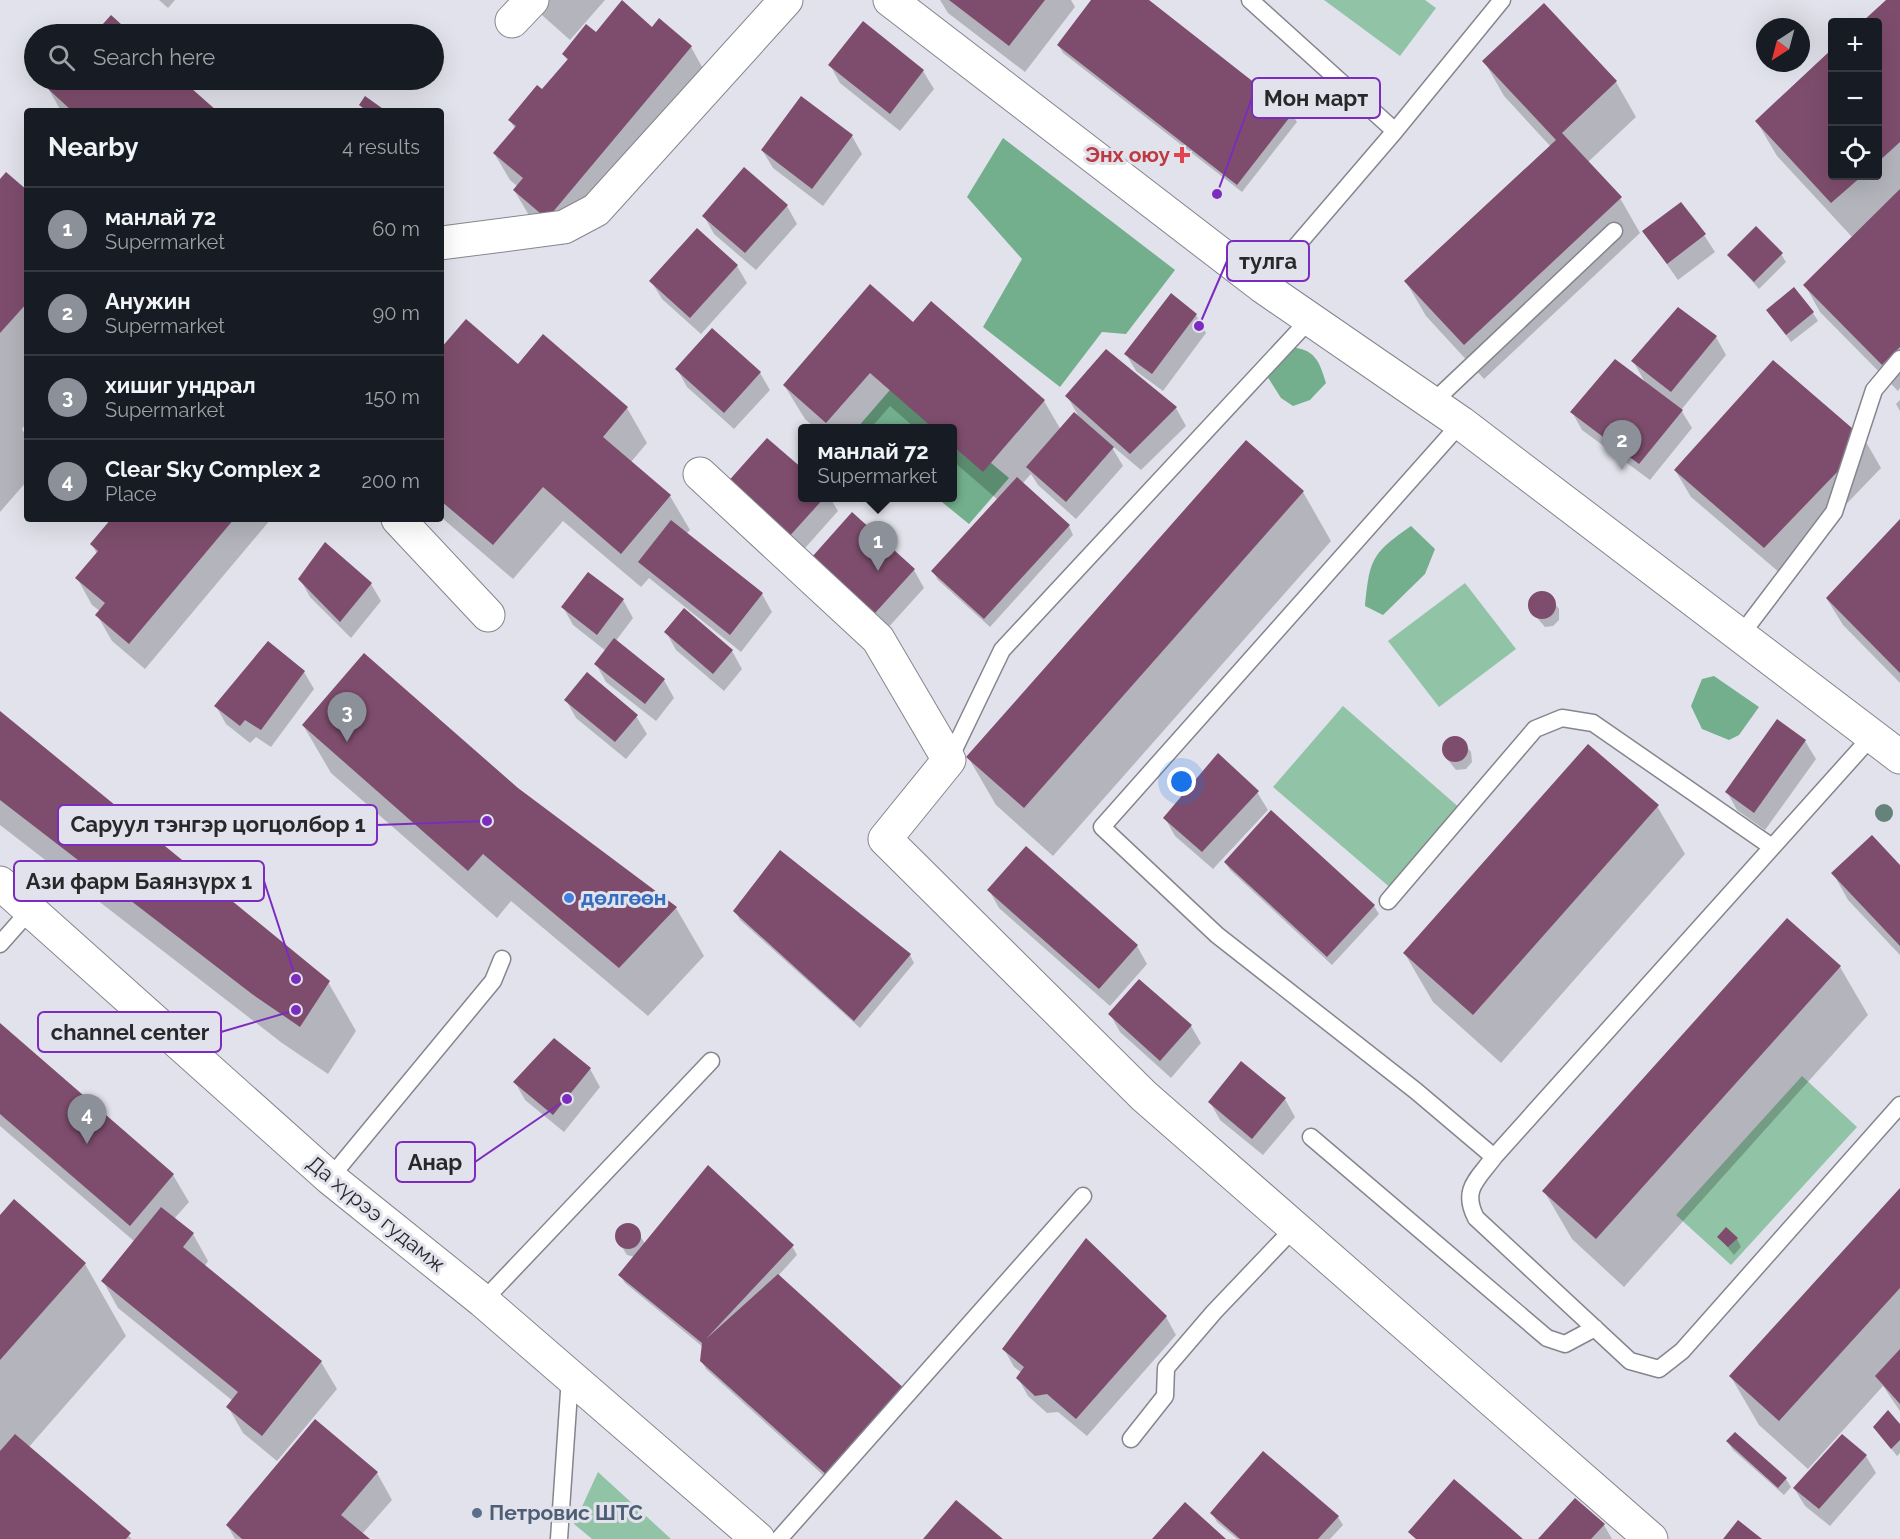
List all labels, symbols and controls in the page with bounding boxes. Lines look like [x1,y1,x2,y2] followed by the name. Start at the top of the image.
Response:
[1756,18,1810,72] north arrow
[1828,18,1882,180] map controls
[1828,18,1882,72] button: +
[24,24,444,90] search box
[45,41,78,74] icon: search
[93,44,215,70] text: Search here
[1828,72,1882,126] button: −
[1252,78,1380,118] callout: Мон март
[1264,85,1368,111] text: Мон март
[1828,126,1882,180] button: locate
[48,132,138,162] text: Nearby
[342,135,420,159] text: 4 results
[1085,142,1170,167] place label: Энх оюу
[1175,148,1189,162] marker: Энх оюу
[105,204,216,230] text: манлай 72
[63,217,72,241] text: 1
[372,217,420,241] text: 60 m
[105,230,225,254] text: Supermarket
[1227,241,1309,281] callout: тулга
[1239,248,1297,274] text: тулга
[105,288,191,314] text: Анужин
[62,301,73,325] text: 2
[373,301,420,325] text: 90 m
[105,314,225,338] text: Supermarket
[105,372,255,398] text: хишиг ундрал
[62,385,73,409] text: 3
[365,385,420,409] text: 150 m
[105,398,225,422] text: Supermarket
[1602,420,1642,470] pin: 2
[798,424,957,502] popup
[818,438,929,464] text: манлай 72
[105,456,321,482] text: Clear Sky Complex 2
[818,464,937,488] text: Supermarket
[62,469,73,493] text: 4
[362,469,420,493] text: 200 m
[105,482,156,506] text: Place
[858,522,898,571] pin: 1
[328,692,366,742] pin: 3
[1167,767,1196,796] your location
[58,805,377,845] callout: Саруул тэнгэр цогцолбор 1
[70,811,366,837] text: Саруул тэнгэр цогцолбор 1
[14,861,264,901] callout: Ази фарм Баянзүрх 1
[26,868,252,894] text: Ази фарм Баянзүрх 1
[581,885,666,910] place label: дөлгөөн
[562,891,576,905] marker: дөлгөөн
[38,1012,221,1052] callout: channel center
[51,1019,210,1045] text: channel center
[68,1094,106,1144] pin: 4
[396,1142,475,1182] callout: Анар
[408,1149,462,1175] text: Анар
[302,1150,451,1277] street label: Да хүрээ гудамж
[489,1500,643,1525] place label: Петровис ШТС
[470,1506,484,1520] marker: Петровис ШТС

